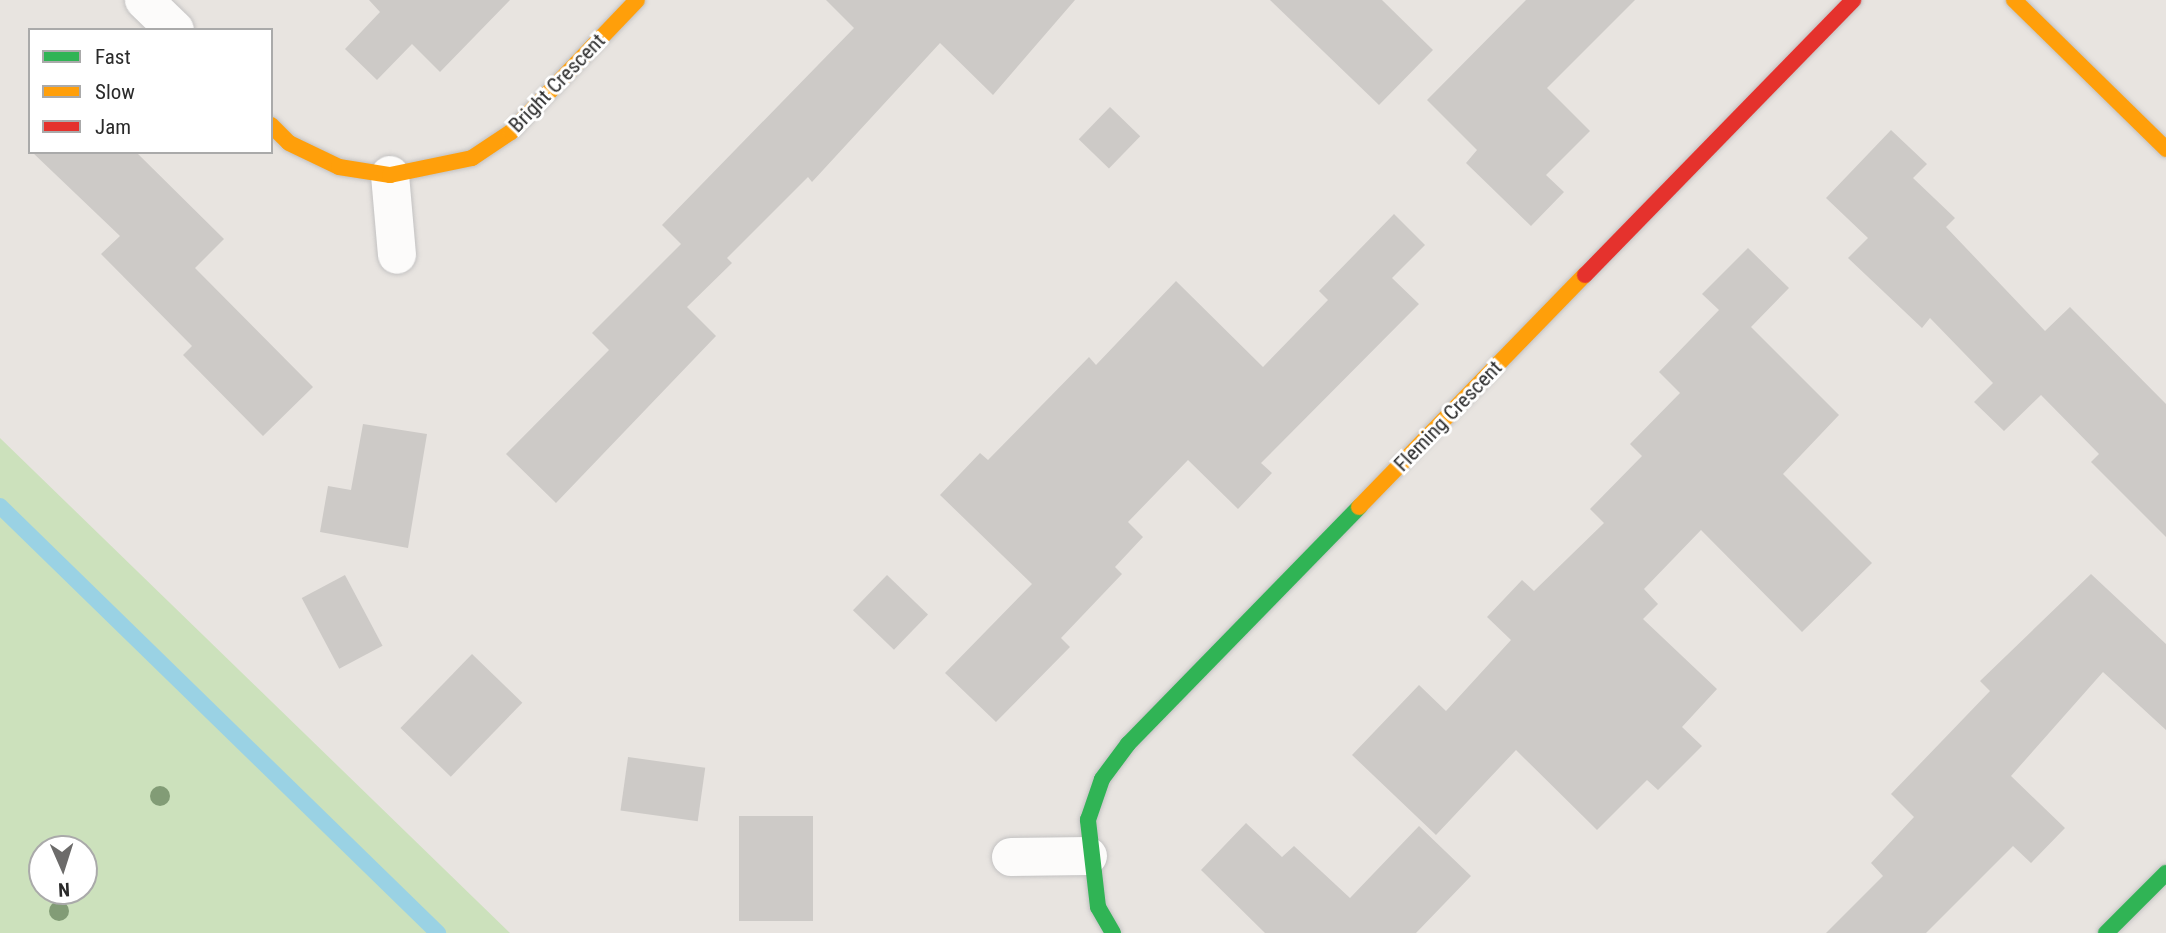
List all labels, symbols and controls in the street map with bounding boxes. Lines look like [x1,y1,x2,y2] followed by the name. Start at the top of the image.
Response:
[28,28,273,154] legend
[504,28,610,138] street label: Bright Crescent
[95,45,131,69] text: Fast
[95,80,135,104] text: Slow
[95,115,131,139] text: Jam
[1389,355,1507,477] street label: Fleming Crescent
[28,835,98,905] north arrow
[58,878,70,901] text: N

